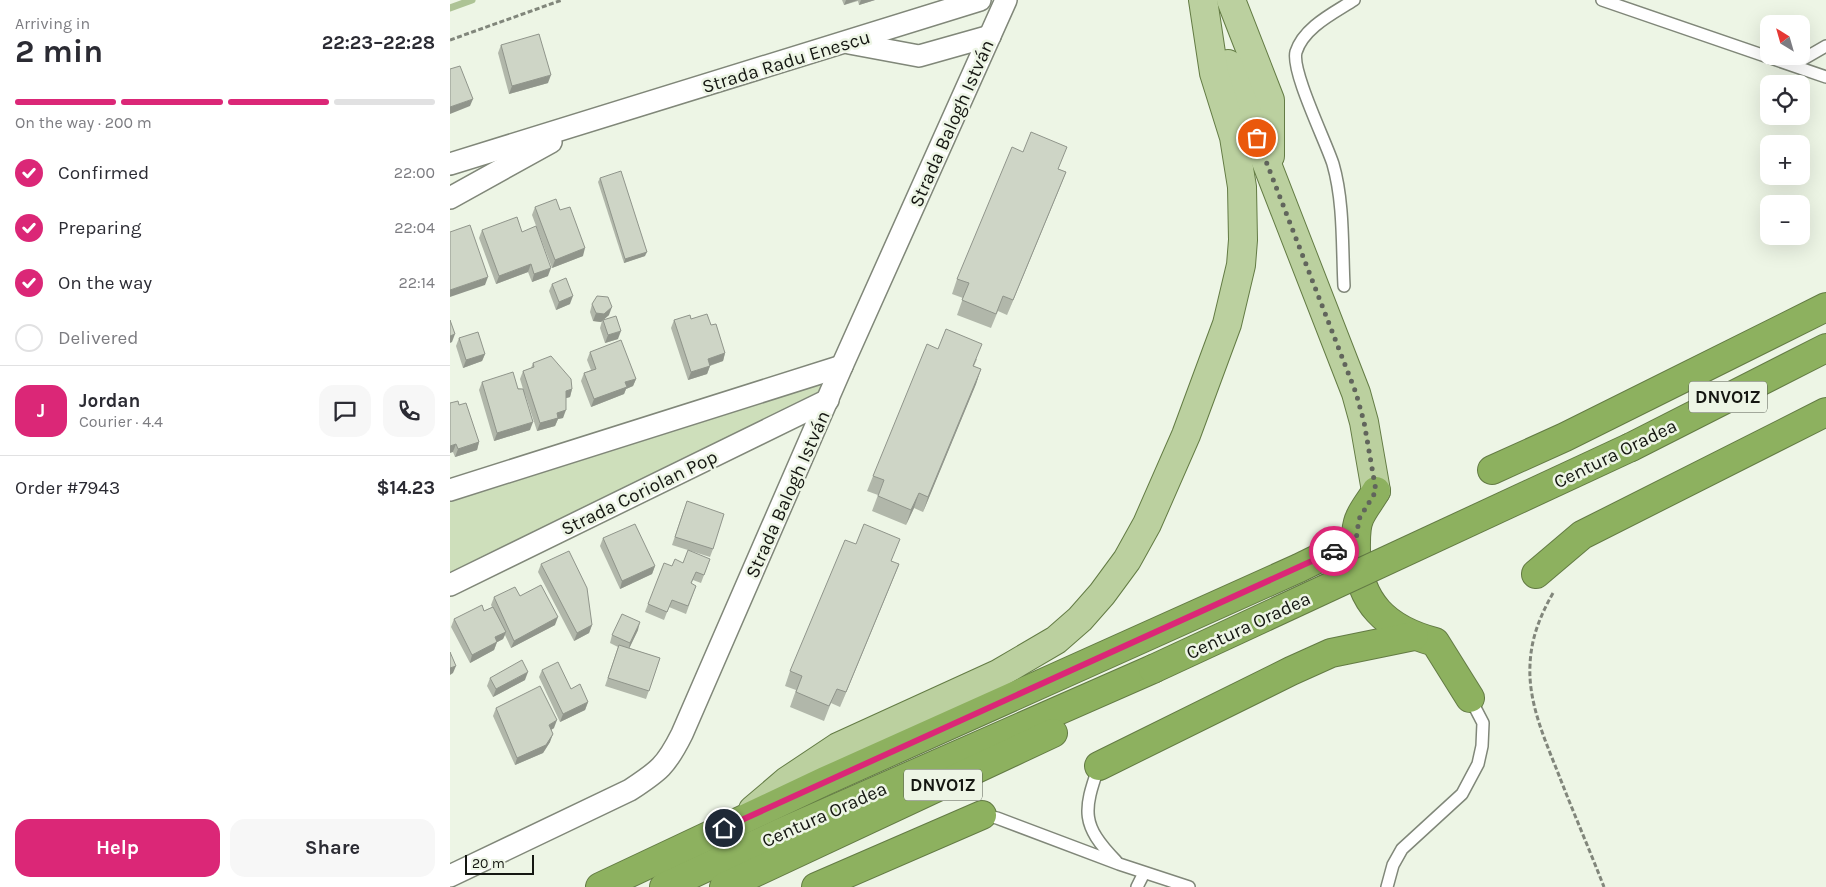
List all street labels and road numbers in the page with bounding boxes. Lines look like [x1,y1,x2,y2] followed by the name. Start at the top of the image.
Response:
[700,26,873,98] street label: Strada Radu Enescu
[905,36,999,210] street label: Strada Balogh István
[1689,382,1767,412] road number: DNVO1Z
[741,407,835,581] street label: Strada Balogh István
[1550,415,1681,493] street label: Centura Oradea
[558,446,721,540] street label: Strada Coriolan Pop
[1183,588,1314,664] street label: Centura Oradea
[904,770,982,800] road number: DNVO1Z
[759,778,890,852] street label: Centura Oradea

